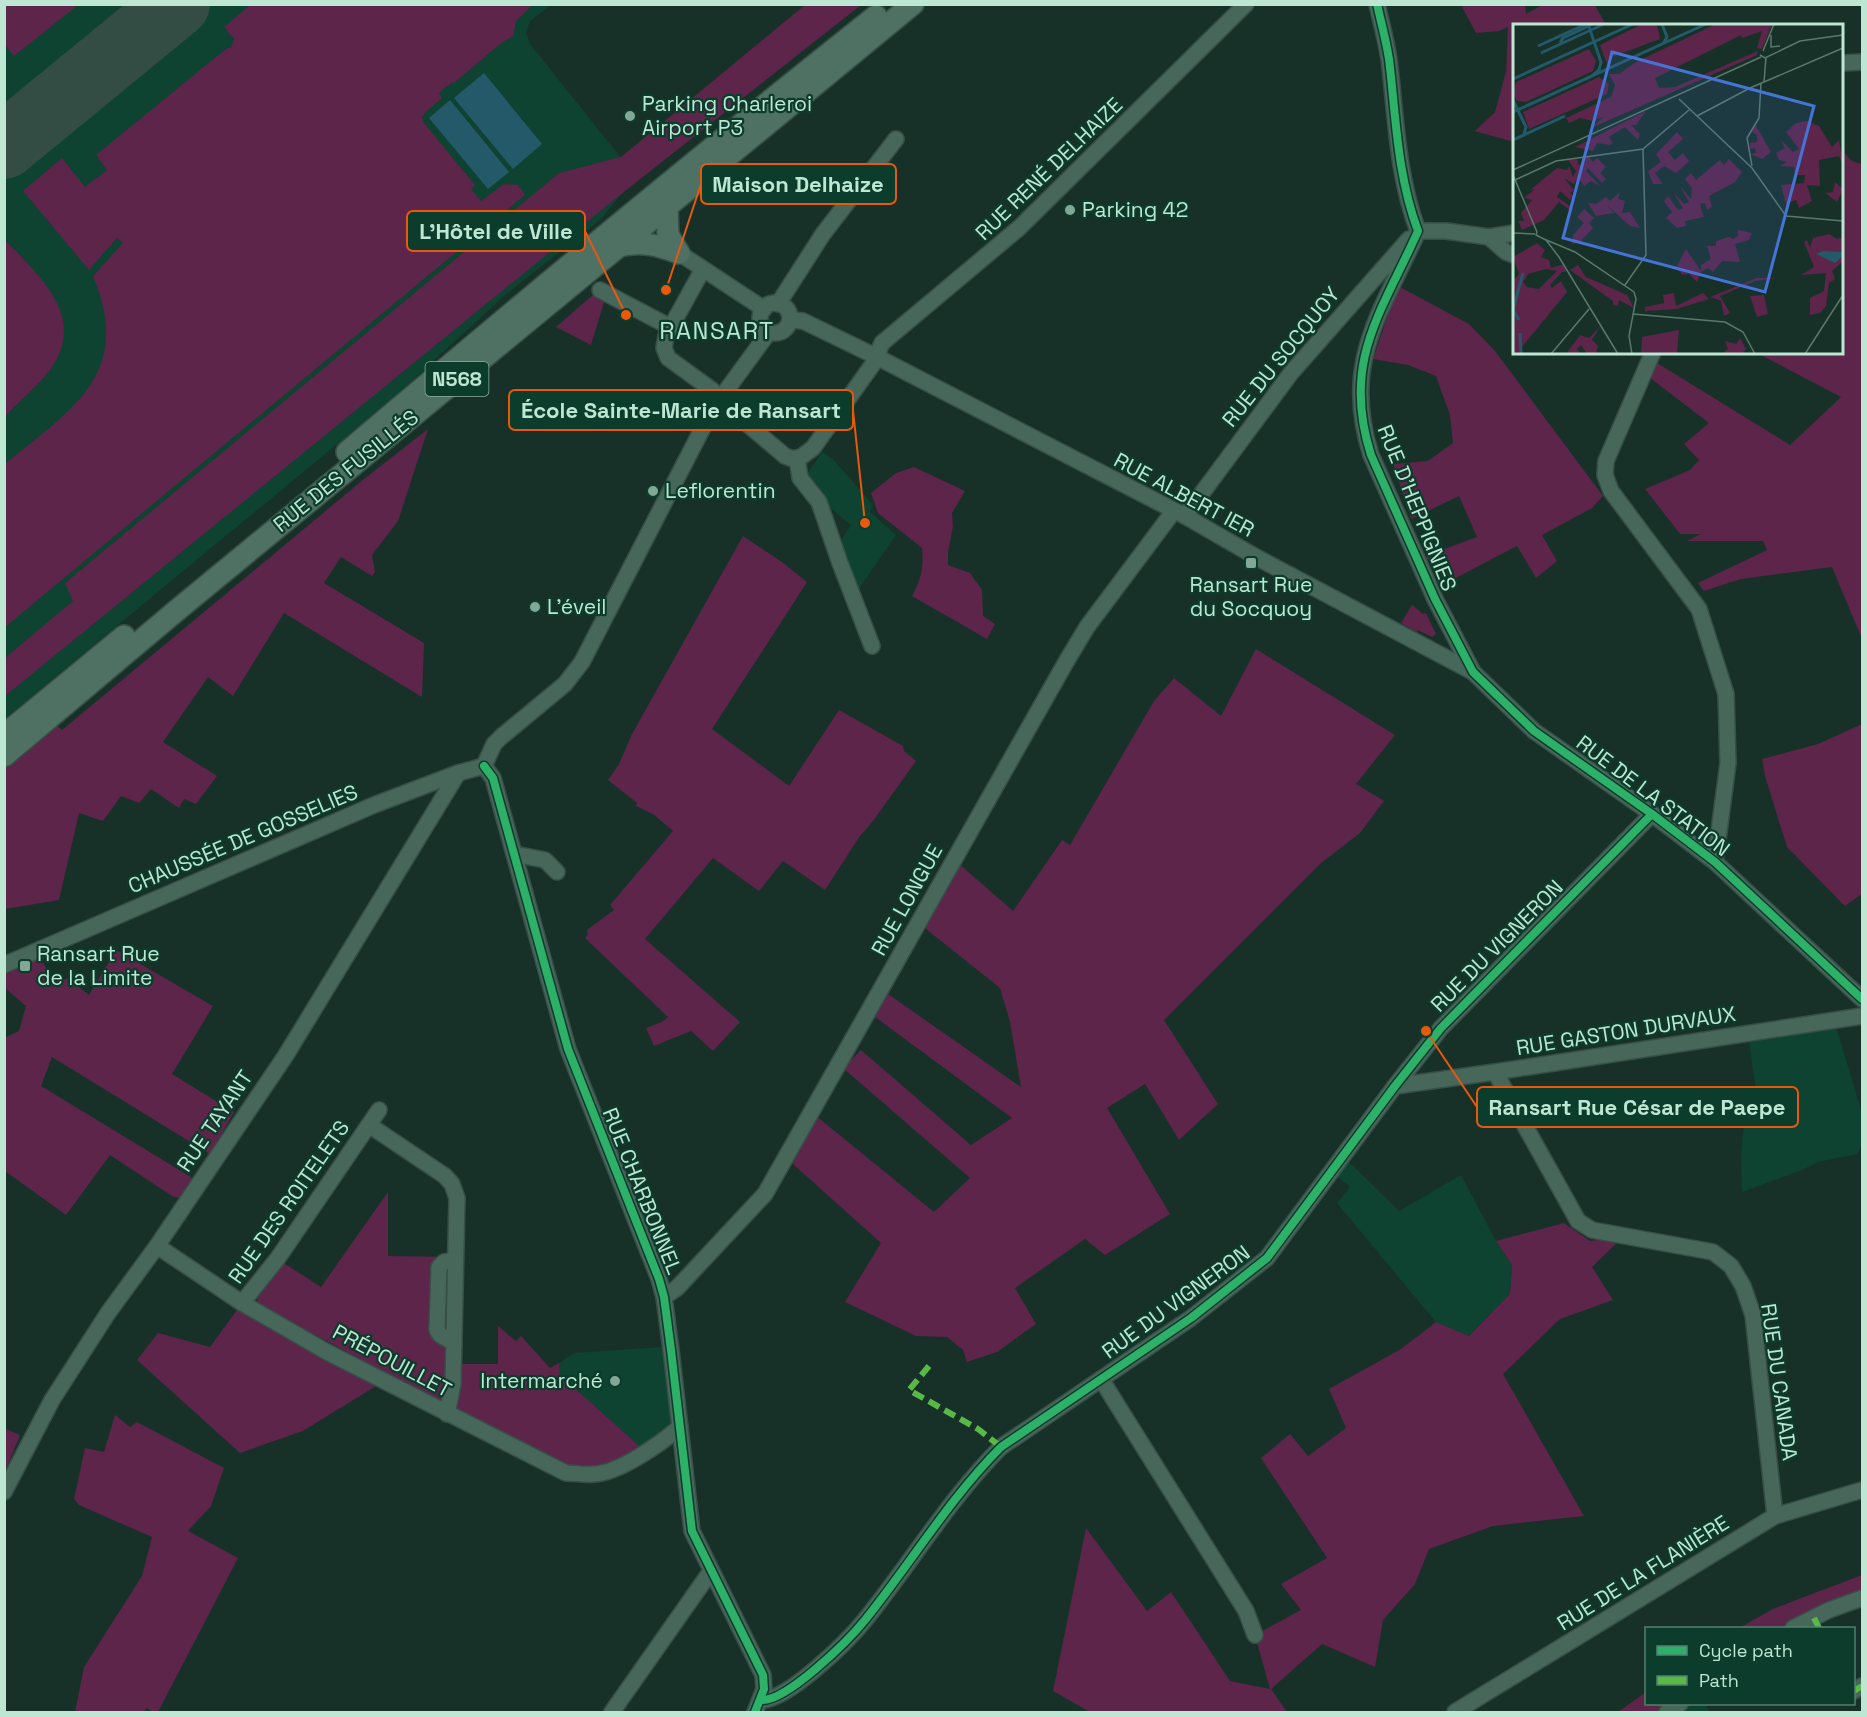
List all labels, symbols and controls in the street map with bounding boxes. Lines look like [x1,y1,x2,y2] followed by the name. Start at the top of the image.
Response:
[1513,24,1843,354] inset map
[642,90,812,141] place label: Parking Charleroi Airport P3
[970,92,1128,246] street label: RUE RENÉ DELHAIZE
[623,109,637,123] marker: Parking Charleroi Airport P3
[701,164,896,204] callout: Maison Delhaize
[712,170,884,198] text: Maison Delhaize
[1082,196,1188,223] place label: Parking 42
[1063,203,1077,217] marker: Parking 42
[407,211,585,251] callout: L'Hôtel de Ville
[419,217,573,245] text: L'Hôtel de Ville
[1216,281,1345,432] street label: RUE DU SOCQUOY
[659,315,775,346] district label: RANSART
[426,362,488,396] road number: N568
[509,390,853,430] callout: École Sainte-Marie de Ransart
[521,396,841,424] text: École Sainte-Marie de Ransart
[267,404,424,538] street label: RUE DES FUSILLÉS
[1372,421,1463,595] street label: RUE D'HEPPIGNIES
[1109,446,1259,543] street label: RUE ALBERT IER
[665,477,776,504] place label: Leflorentin
[646,484,660,498] marker: Leflorentin
[1244,556,1258,570] marker: Ransart Rue du Socquoy
[1190,571,1312,622] place label: Ransart Rue du Socquoy
[547,593,606,620] place label: L'éveil
[528,600,542,614] marker: L'éveil
[1571,729,1736,862] street label: RUE DE LA STATION
[124,778,362,899] street label: CHAUSSÉE DE GOSSELIES
[865,839,948,960] street label: RUE LONGUE
[1425,874,1569,1018] street label: RUE DU VIGNERON
[37,940,160,991] place label: Ransart Rue de la Limite
[18,959,32,973] marker: Ransart Rue de la Limite
[1514,1000,1738,1061] street label: RUE GASTON DURVAUX
[171,1065,259,1177] street label: RUE TAYANT
[1477,1087,1798,1127] callout: Ransart Rue César de Paepe
[1488,1093,1786,1121] text: Ransart Rue César de Paepe
[597,1104,688,1278] street label: RUE CHARBONNEL
[222,1115,355,1289] street label: RUE DES ROITELETS
[1096,1239,1255,1364] street label: RUE DU VIGNERON
[1755,1302,1804,1462] street label: RUE DU CANADA
[328,1318,456,1403] street label: PRÉPOUILLET
[480,1367,603,1394] place label: Intermarché
[608,1374,622,1388] marker: Intermarché
[1552,1509,1734,1636] street label: RUE DE LA FLANIÈRE
[1645,1627,1855,1705] legend
[1699,1639,1793,1662] text: Cycle path
[1699,1669,1739,1692] text: Path

